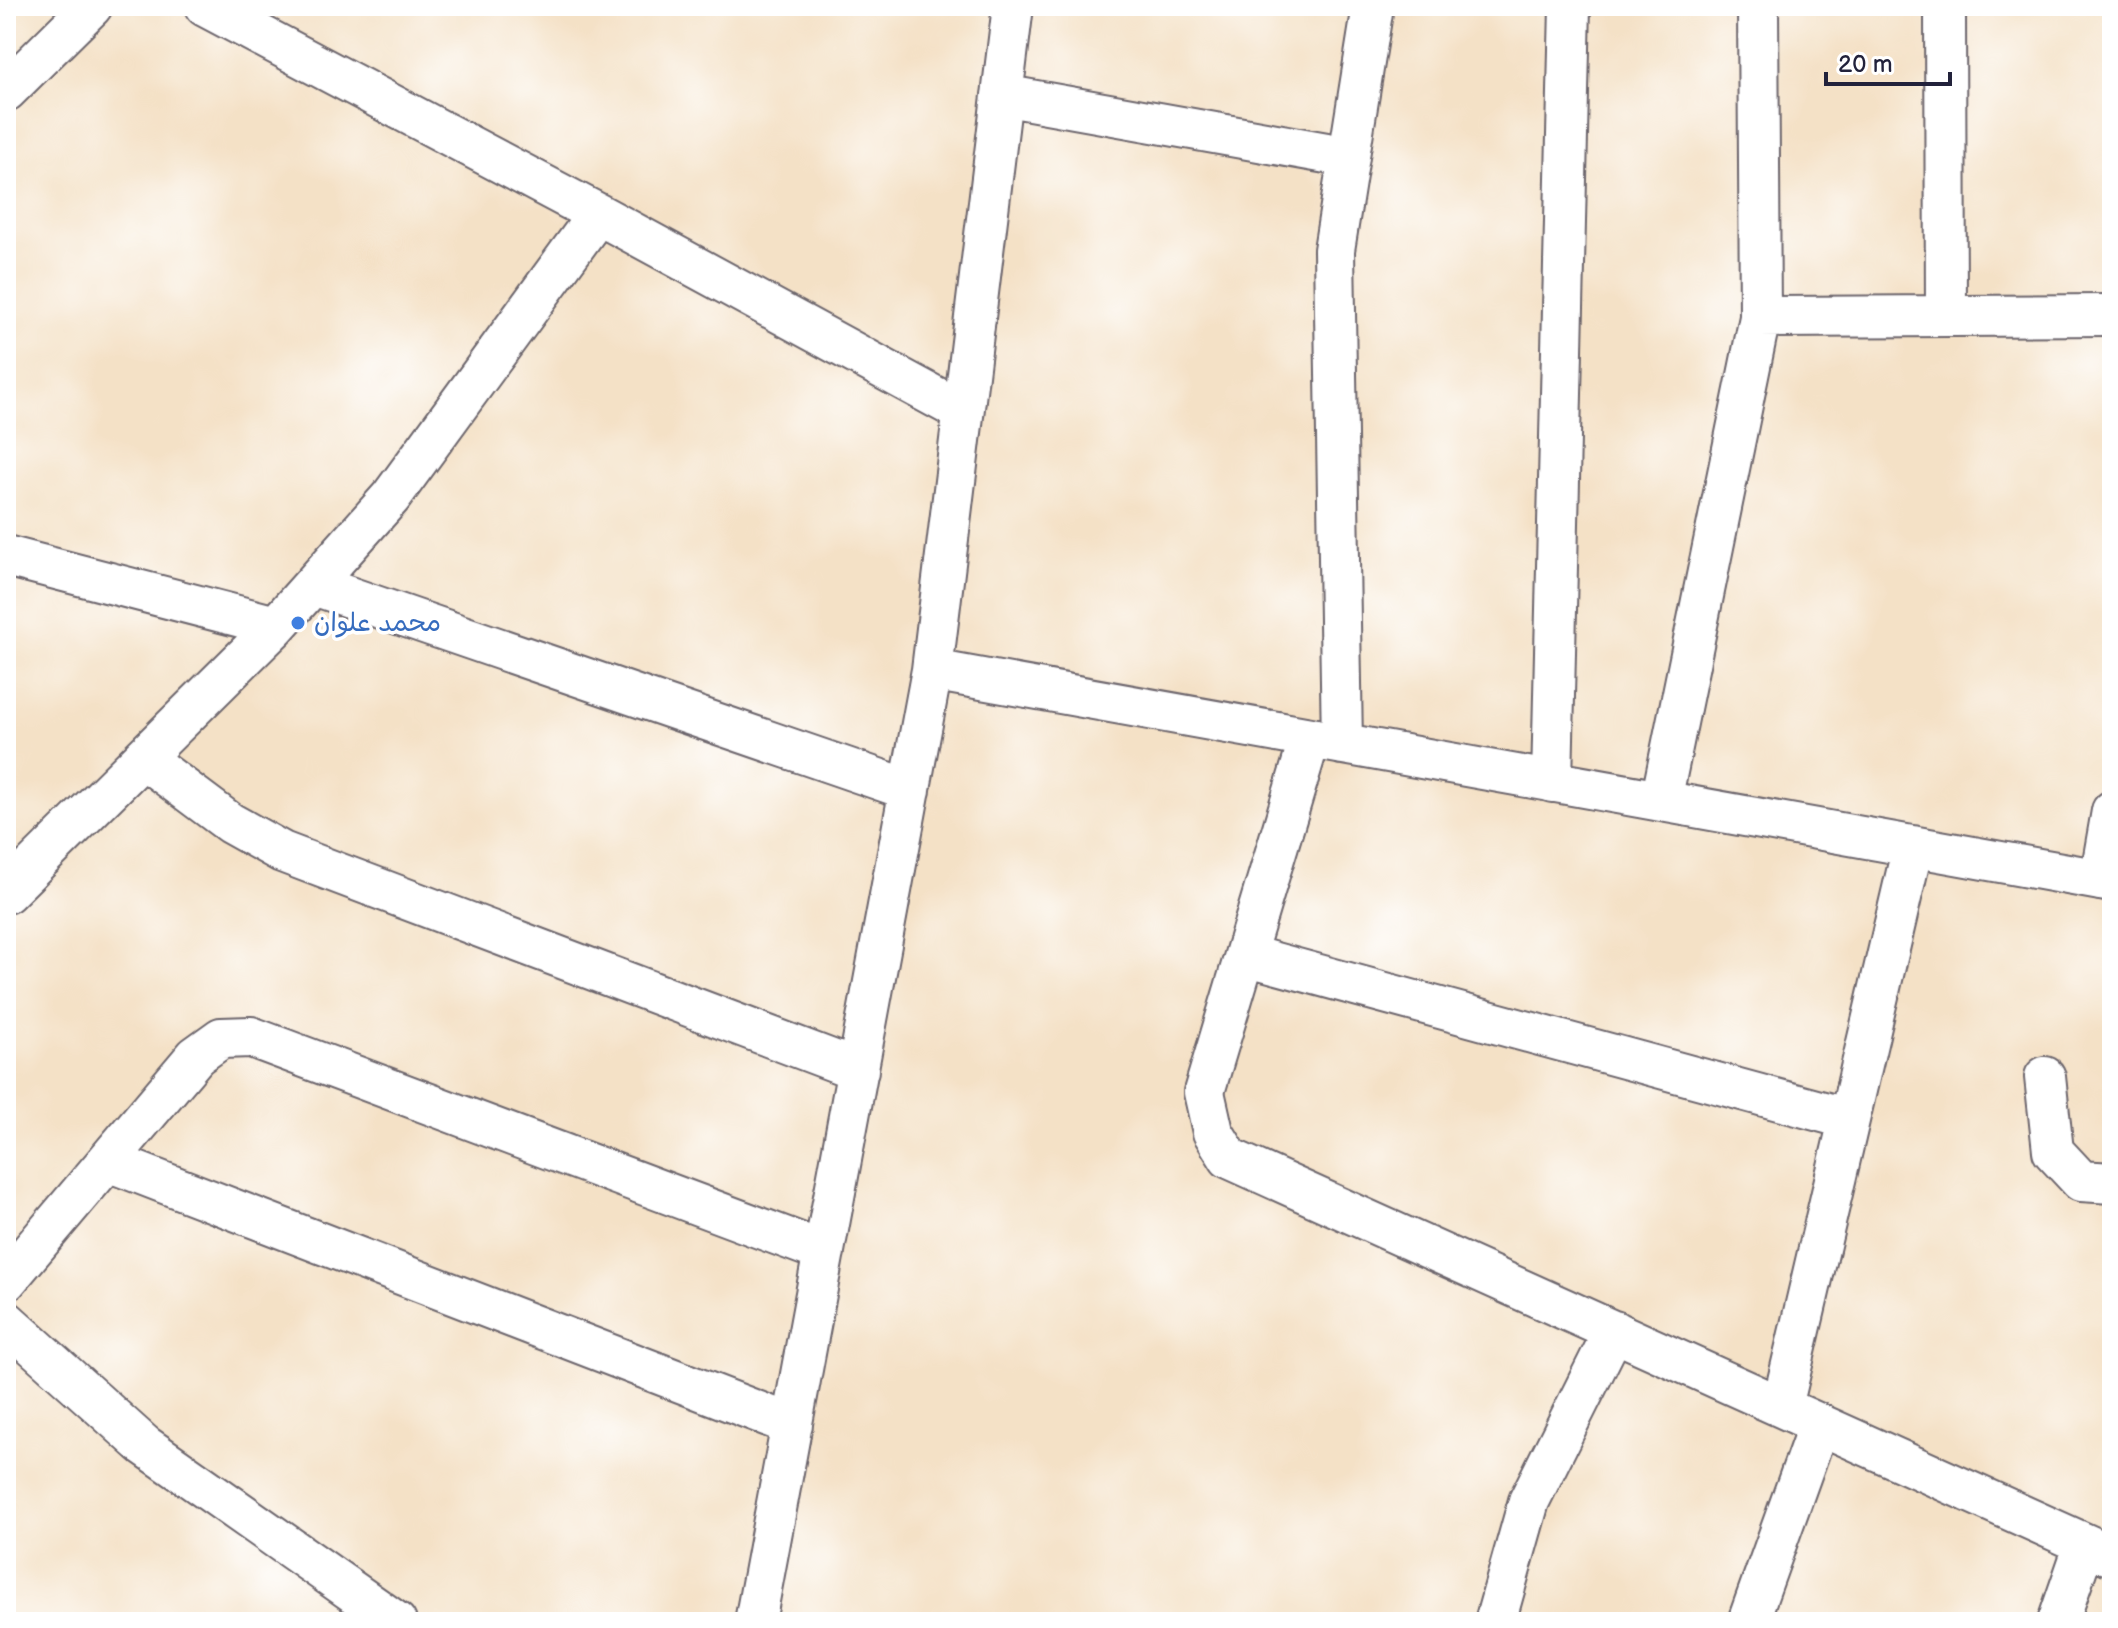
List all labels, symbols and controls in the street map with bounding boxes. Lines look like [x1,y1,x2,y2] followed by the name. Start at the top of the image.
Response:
[1826,36,1950,86] scale bar
[1838,50,1893,79] text: 20 m
[314,608,441,639] place label: محمد علوان
[289,614,307,632] marker: محمد علوان

